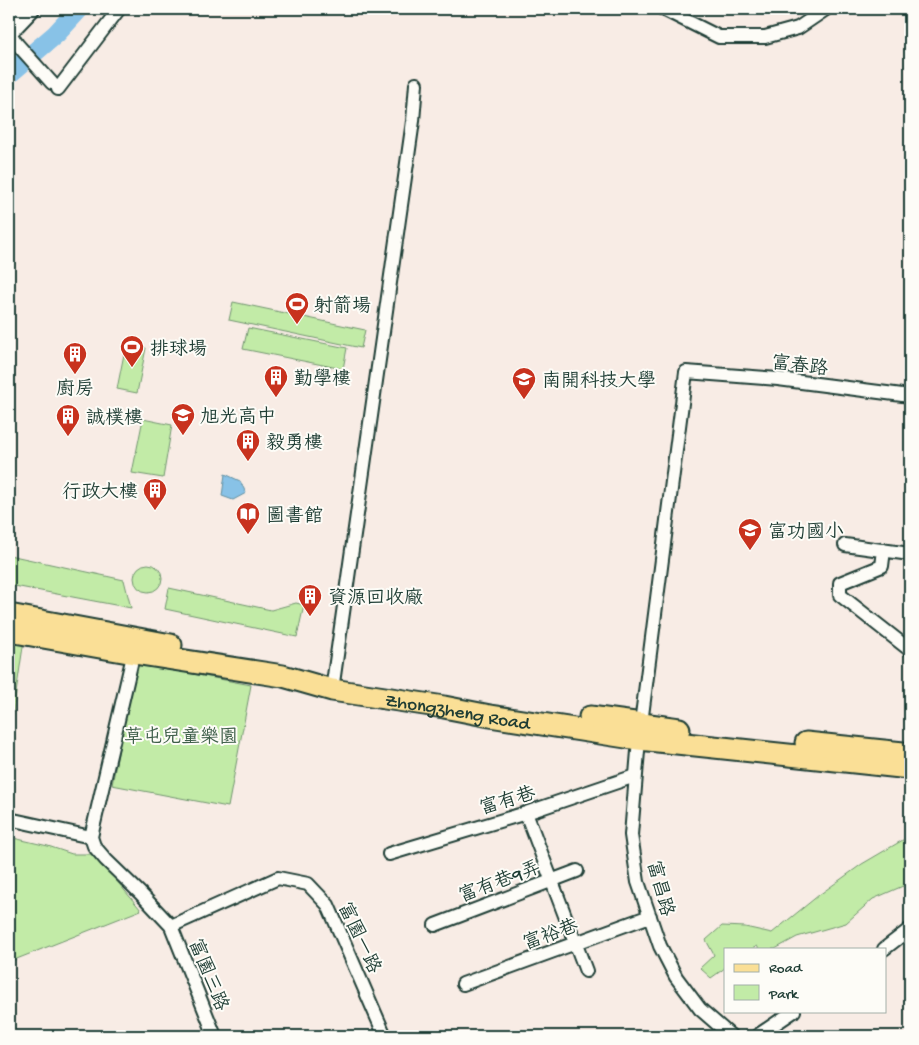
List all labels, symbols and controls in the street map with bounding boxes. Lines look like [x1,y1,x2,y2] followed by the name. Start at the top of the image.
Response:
[284,291,310,325] sports icon: 射箭場
[314,295,371,319] place label: 射箭場
[119,334,145,368] sports icon: 排球場
[150,338,207,362] place label: 排球場
[62,341,88,375] building icon: 廚房
[770,352,829,382] street label: 富春路
[263,364,289,398] building icon: 勤學樓
[511,366,537,400] school or university icon: 南開科技大學
[294,368,351,392] place label: 勤學樓
[542,370,656,394] place label: 南開科技大學
[56,378,94,402] place label: 廚房
[170,402,196,436] school or university icon: 旭光高中
[55,403,81,437] building icon: 誠樸樓
[200,406,276,430] place label: 旭光高中
[86,407,143,431] place label: 誠樸樓
[235,428,261,462] building icon: 毅勇樓
[266,432,323,456] place label: 毅勇樓
[142,477,168,511] building icon: 行政大樓
[62,481,138,505] place label: 行政大樓
[235,501,261,535] library icon: 圖書館
[266,505,323,529] place label: 圖書館
[737,517,763,551] school or university icon: 富功國小
[768,521,844,545] place label: 富功國小
[297,583,323,617] building icon: 資源回收廠
[328,587,423,611] place label: 資源回收廠
[383,690,533,737] street label: Zhongzheng Road
[124,726,238,750] park label: 草屯兒童樂園
[477,782,539,822] street label: 富有巷
[456,856,544,909] street label: 富有巷9弄
[640,858,678,919] street label: 富昌路
[331,899,385,978] street label: 富園一路
[520,915,582,957] street label: 富裕巷
[182,935,233,1015] street label: 富園三路
[724,948,886,1012] legend
[769,960,803,978] text: Road
[768,986,799,1004] text: Park

